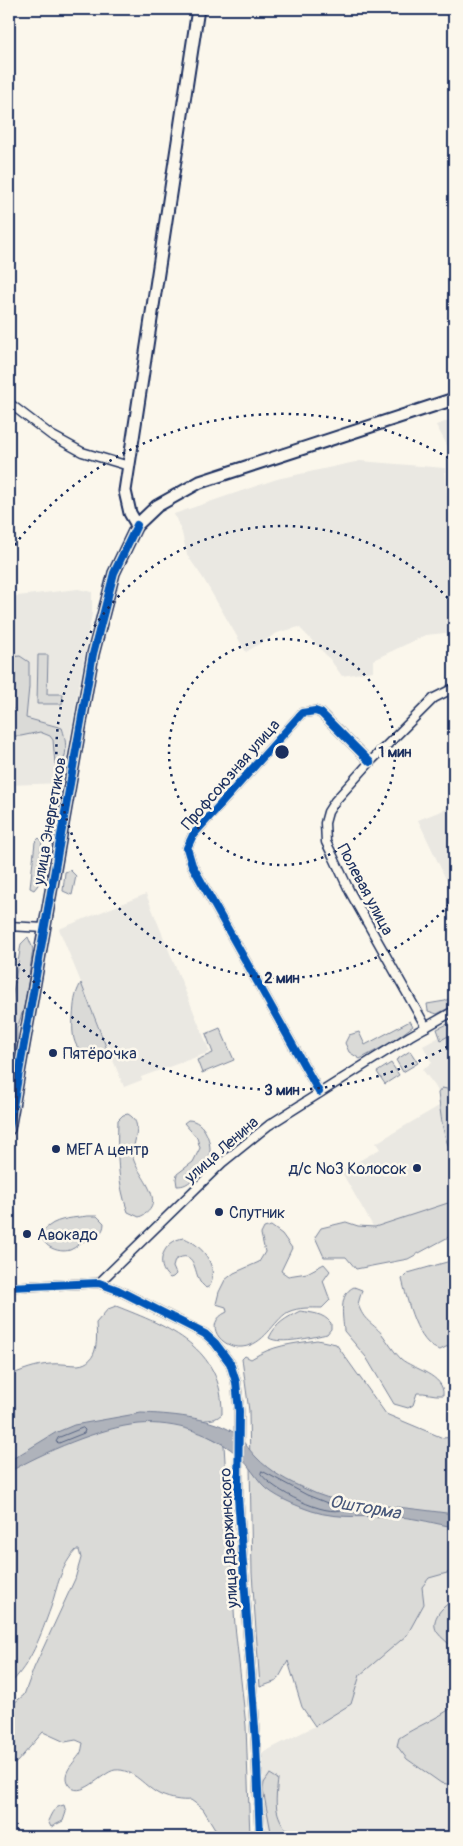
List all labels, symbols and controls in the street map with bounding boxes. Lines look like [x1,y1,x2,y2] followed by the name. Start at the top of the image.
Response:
[177,715,284,834] street label: Профсоюзная улица
[273,743,291,761] centre of rings
[378,743,412,762] text: 1 мин
[29,756,71,888] street label: улица Энергетиков
[333,840,398,939] street label: Полевая улица
[264,969,300,988] text: 2 мин
[63,1044,137,1064] place label: Пятёрочка
[47,1047,59,1059] marker: Пятёрочка
[264,1081,300,1100] text: 3 мин
[180,1112,263,1188] street label: улица Ленина
[66,1140,149,1160] place label: МЕГА центр
[50,1143,62,1155] marker: МЕГА центр
[288,1159,407,1179] place label: д/с №3 Колосок
[411,1162,423,1174] marker: д/с №3 Колосок
[229,1203,285,1223] place label: Спутник
[213,1206,225,1218] marker: Спутник
[37,1225,98,1245] place label: Авокадо
[21,1228,33,1240] marker: Авокадо
[215,1467,243,1610] street label: улица Дзержинского
[328,1490,404,1525] water label: Ошторма

